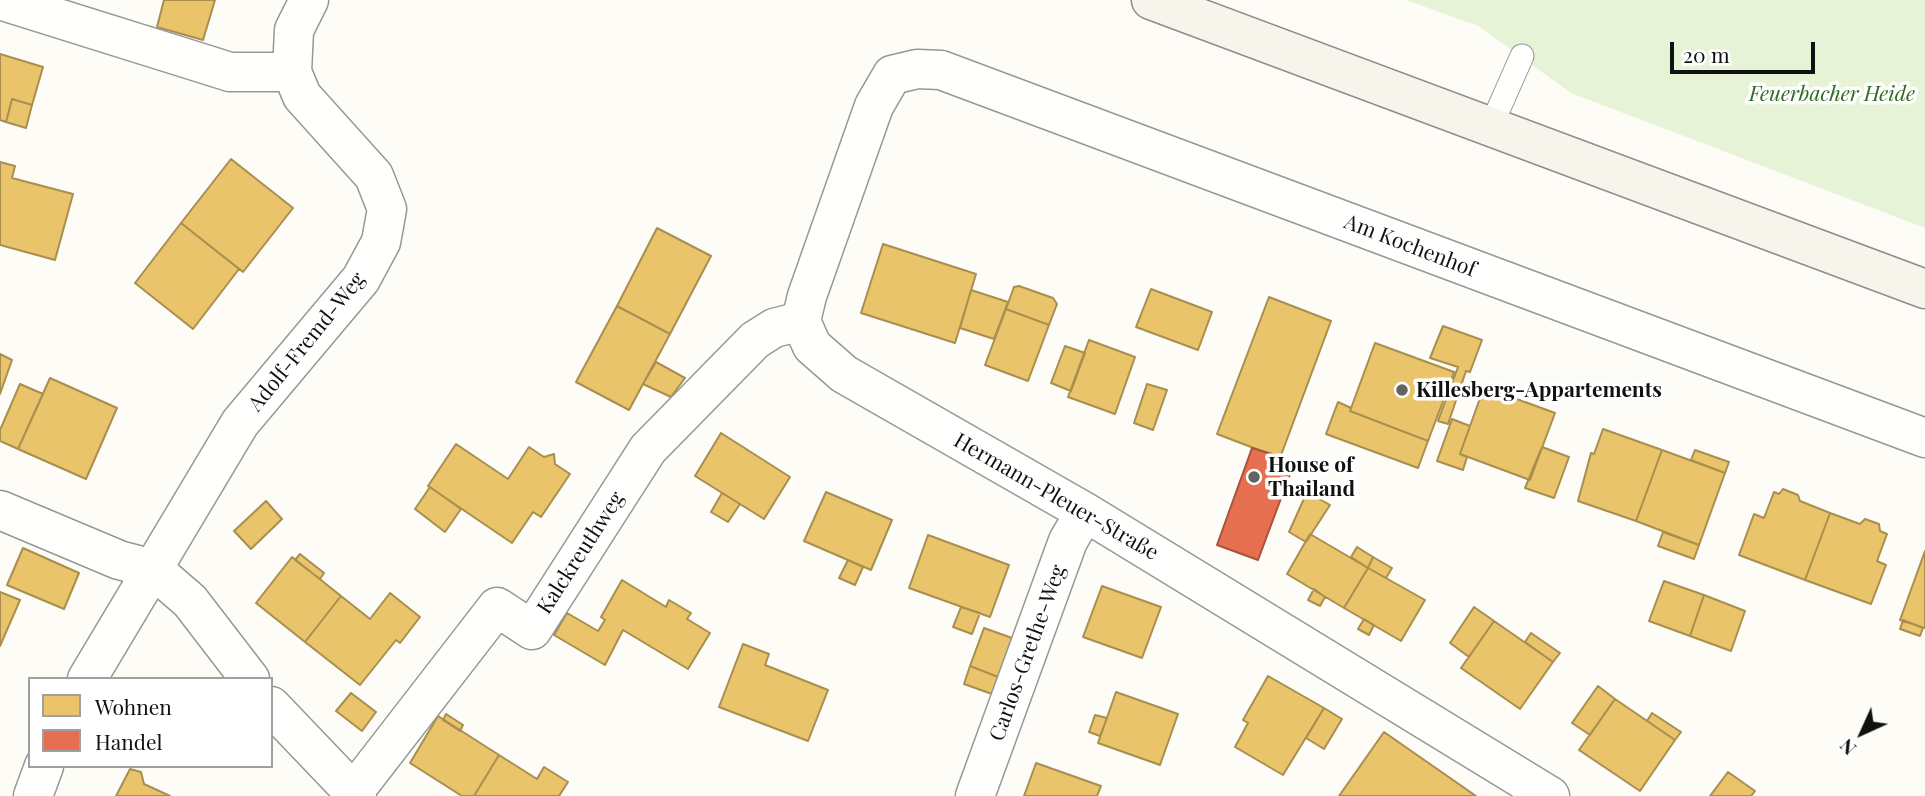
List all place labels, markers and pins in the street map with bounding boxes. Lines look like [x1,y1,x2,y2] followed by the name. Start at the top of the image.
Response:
[1416,377,1662,403] place label: Killesberg-Appartements
[1394,382,1410,398] marker: Killesberg-Appartements
[1268,452,1355,502] place label: House of Thailand
[1246,469,1262,485] marker: House of Thailand

